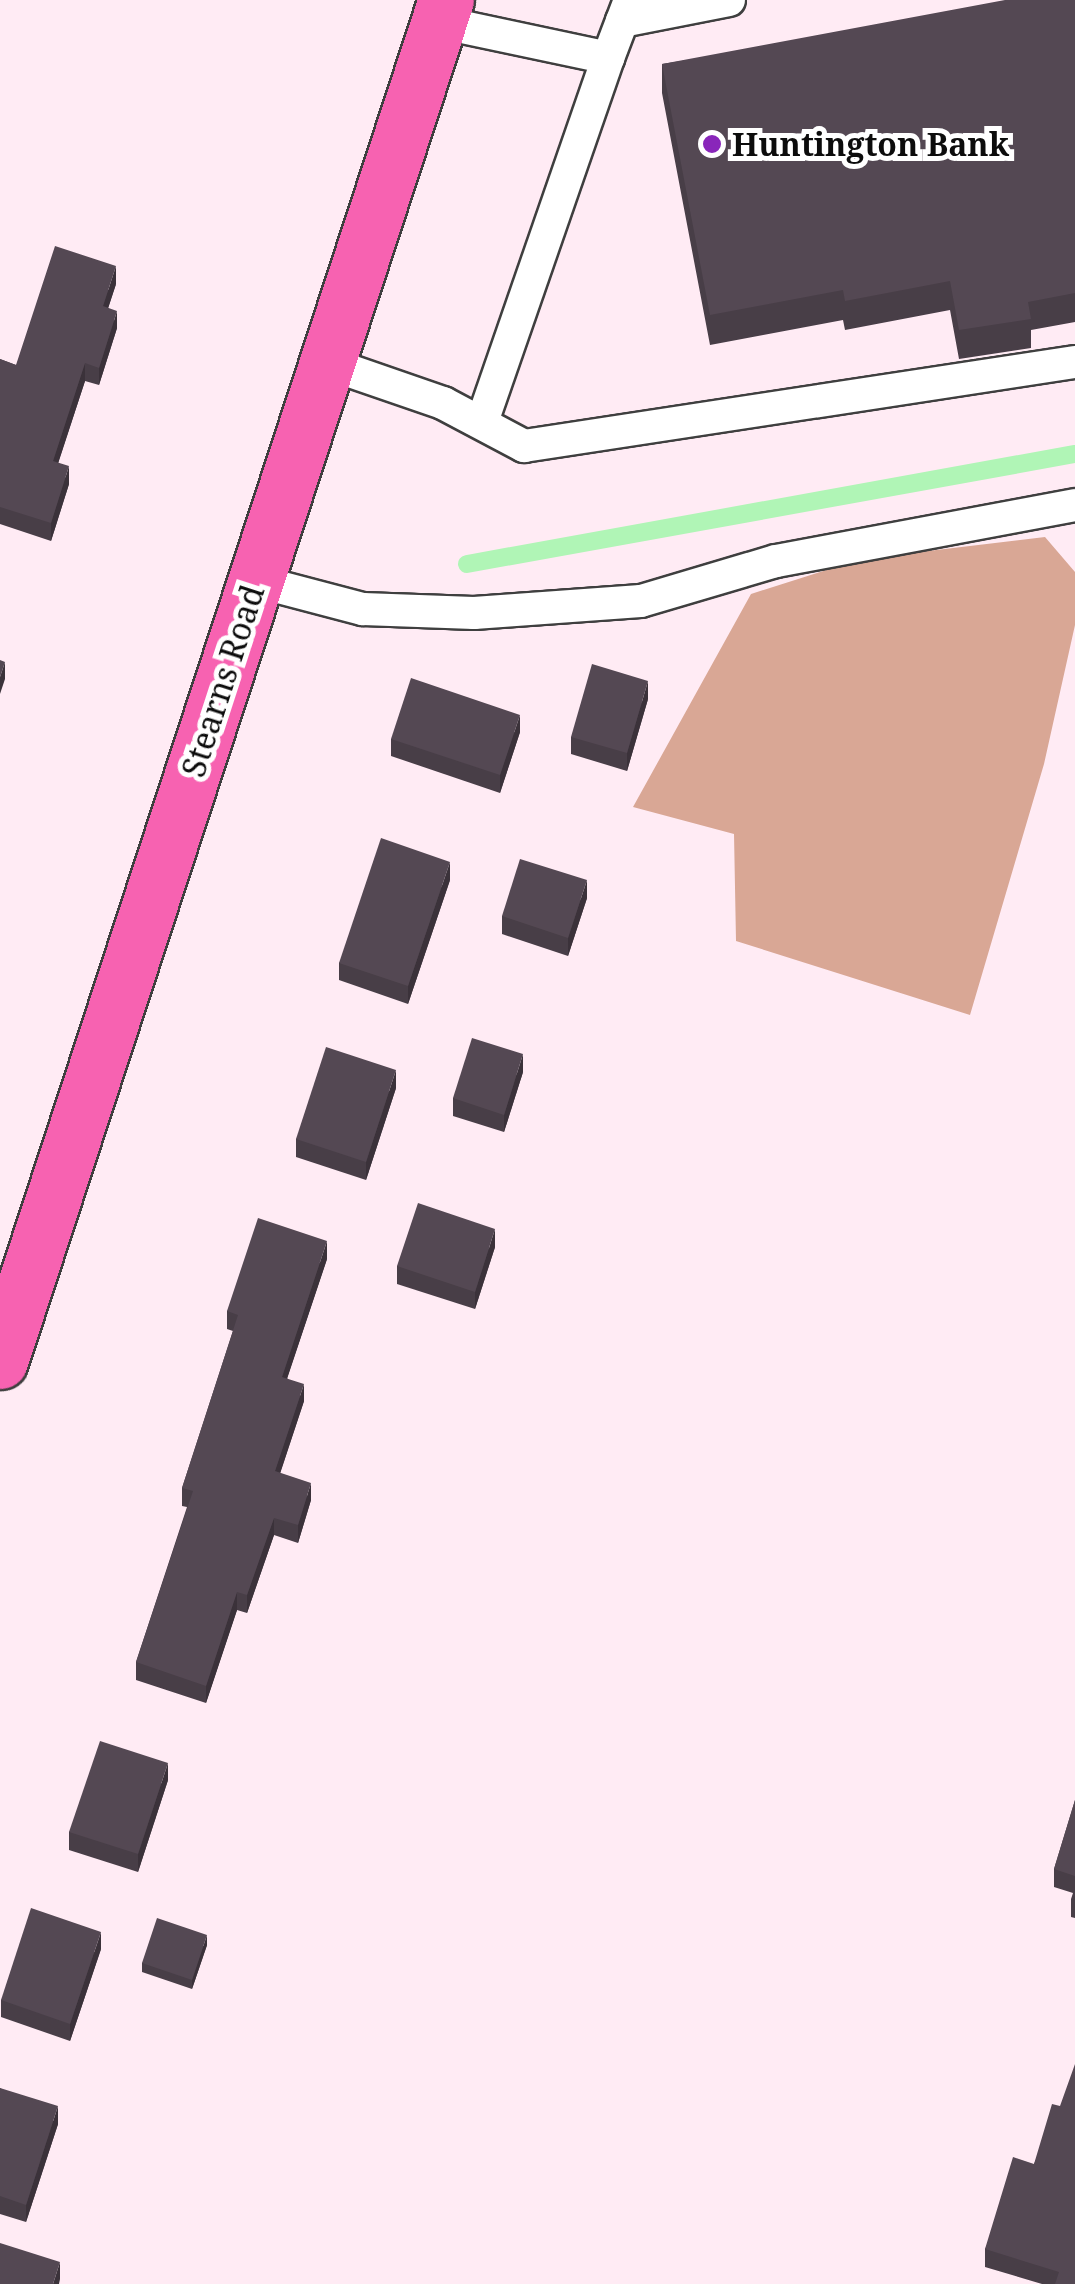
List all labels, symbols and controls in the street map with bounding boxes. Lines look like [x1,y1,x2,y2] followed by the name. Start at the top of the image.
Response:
[732,125,1009,163] place label: Huntington Bank
[701,133,723,155] marker: Huntington Bank
[174,580,272,782] street label: Stearns Road

